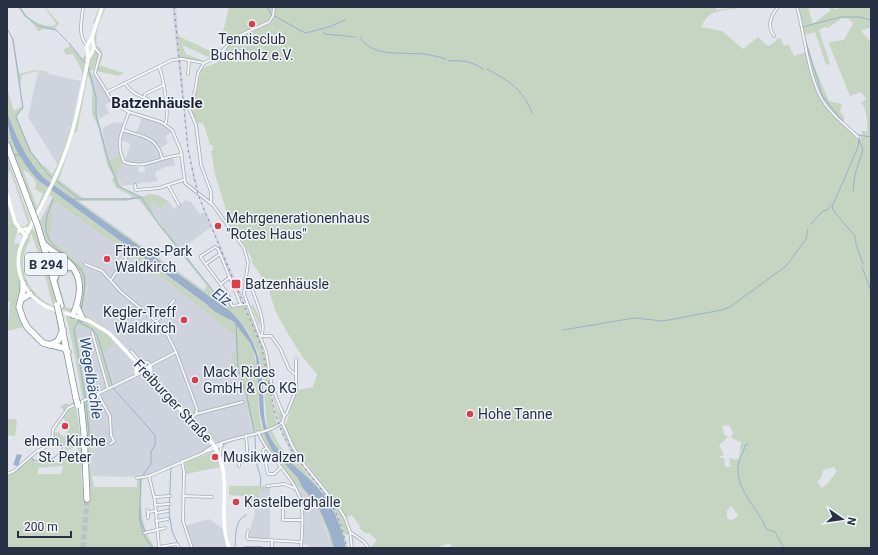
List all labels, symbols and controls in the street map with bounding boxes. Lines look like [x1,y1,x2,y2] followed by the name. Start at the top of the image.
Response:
[247,19,257,29] marker: Tennisclub Buchholz e.V.
[210,31,294,63] place label: Tennisclub Buchholz e.V.
[111,94,203,112] district label: Batzenhäusle
[226,210,370,242] place label: Mehrgenerationenhaus "Rotes Haus"
[213,221,223,231] marker: Mehrgenerationenhaus "Rotes Haus"
[115,243,193,275] place label: Fitness-Park Waldkirch
[25,253,67,275] road number: B 294
[102,254,112,264] marker: Fitness-Park Waldkirch
[245,276,329,292] place label: Batzenhäusle
[230,278,242,290] marker: Batzenhäusle
[209,284,236,310] water label: Elz
[103,304,176,336] place label: Kegler-Treff Waldkirch
[179,315,189,325] marker: Kegler-Treff Waldkirch
[76,336,106,421] water label: Wegelbächle
[131,356,215,446] street label: Freiburger Straße
[203,364,297,396] place label: Mack Rides GmbH & Co KG
[190,375,200,385] marker: Mack Rides GmbH & Co KG
[478,406,552,422] place label: Hohe Tanne
[465,409,475,419] marker: Hohe Tanne
[60,421,70,431] marker: ehem. Kirche St. Peter
[24,433,106,465] place label: ehem. Kirche St. Peter
[223,449,304,465] place label: Musikwalzen
[210,452,220,462] marker: Musikwalzen
[244,494,340,510] place label: Kastelberghalle
[231,497,241,507] marker: Kastelberghalle
[822,499,862,539] north arrow
[18,513,71,539] scale bar
[844,516,858,527] text: N
[24,520,58,534] text: 200 m

